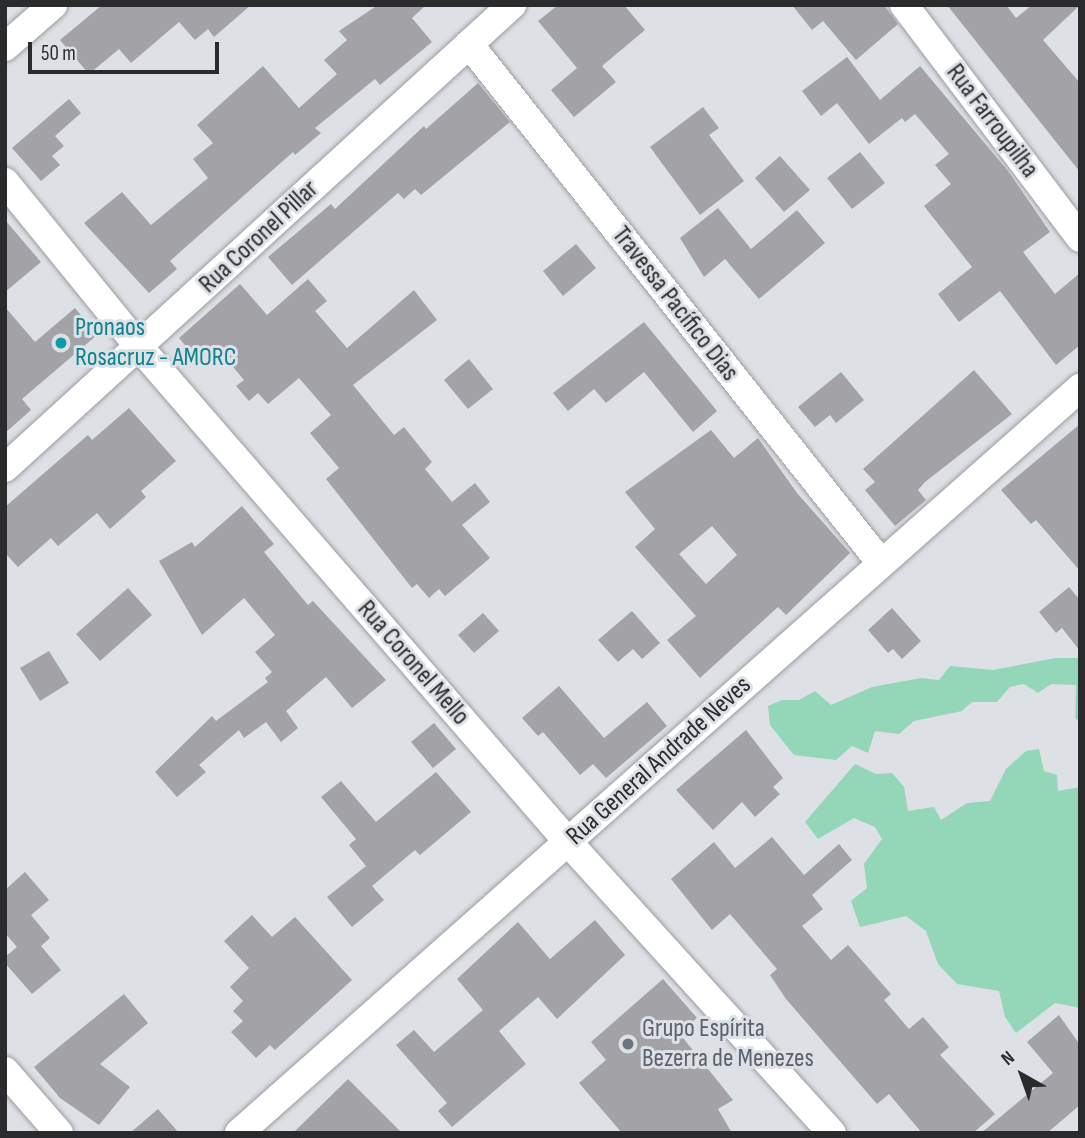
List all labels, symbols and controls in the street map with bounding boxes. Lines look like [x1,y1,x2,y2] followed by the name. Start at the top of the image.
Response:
[32,28,222,72] scale bar
[41,41,76,66] text: 50 m
[939,58,1045,184] street label: Rua Farroupilha
[193,174,325,300] street label: Rua Coronel Pillar
[605,220,745,388] street label: Travessa Pacífico Dias
[75,312,236,374] place label: Pronaos Rosacruz - AMORC
[53,335,69,351] marker: Pronaos Rosacruz - AMORC
[350,594,476,732] street label: Rua Coronel Mello
[560,670,758,852] street label: Rua General Andrade Neves
[642,1013,814,1074] place label: Grupo Espírita Bezerra de Menezes
[620,1036,636,1052] marker: Grupo Espírita Bezerra de Menezes
[987,1040,1057,1110] north arrow
[997,1046,1019,1071] text: N

